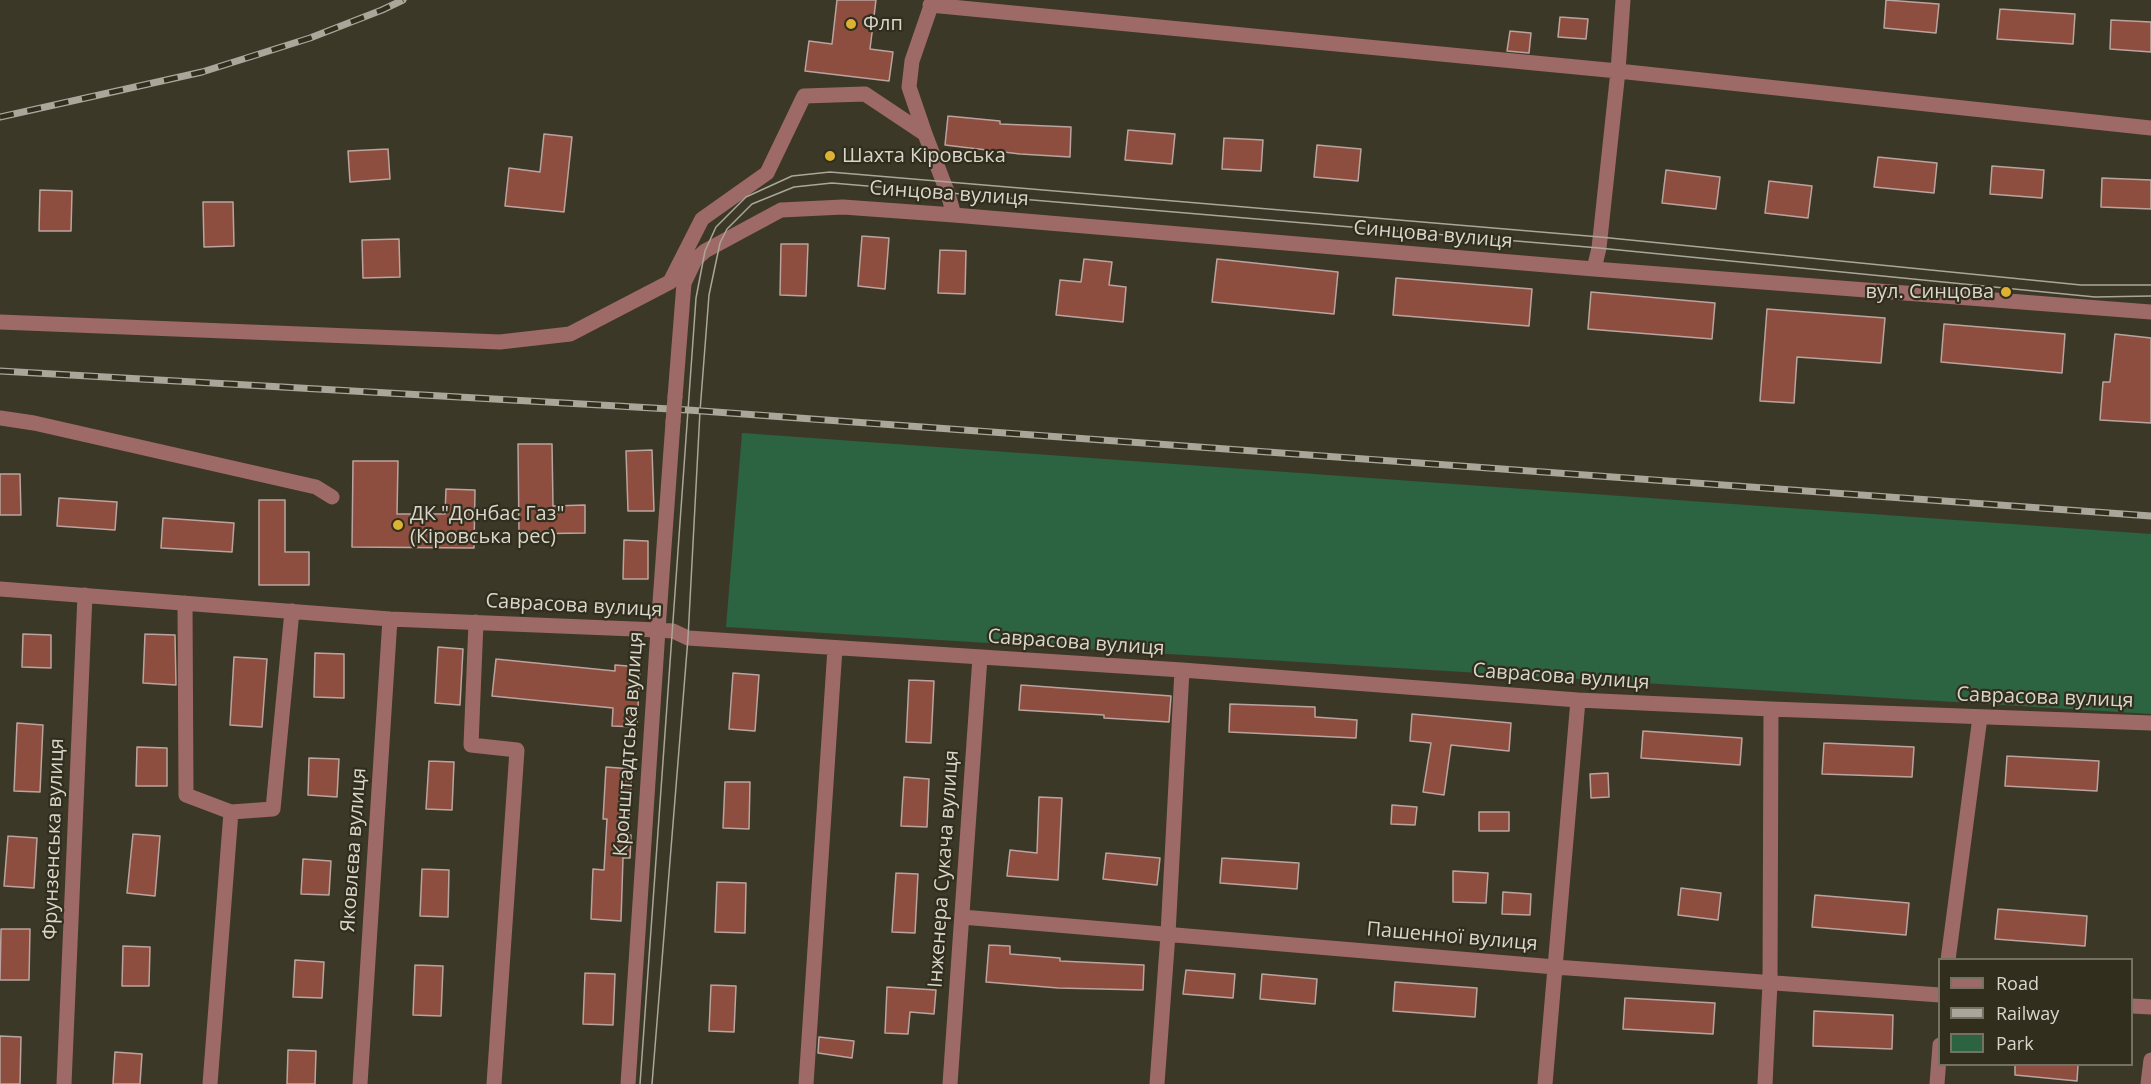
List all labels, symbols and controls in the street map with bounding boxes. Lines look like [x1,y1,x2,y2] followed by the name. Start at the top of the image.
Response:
[863,12,903,36] place label: Флп
[844,17,858,31] marker: Флп
[842,144,1006,168] place label: Шахта Кіровська
[823,149,837,163] marker: Шахта Кіровська
[869,176,1029,212] street label: Синцова вулиця
[1352,216,1514,254] street label: Синцова вулиця
[1865,280,1994,304] place label: вул. Синцова
[1999,285,2013,299] marker: вул. Синцова
[410,502,564,549] place label: ДК "Донбас Газ" (Кіровська рес)
[391,518,405,532] marker: ДК "Донбас Газ" (Кіровська рес)
[485,589,663,623] street label: Саврасова вулиця
[987,625,1165,661] street label: Саврасова вулиця
[609,631,649,857] street label: Кронштадтська вулиця
[1472,659,1650,695] street label: Саврасова вулиця
[1956,683,2134,713] street label: Саврасова вулиця
[38,738,70,940] street label: Фрунзенська вулиця
[924,749,964,989] street label: Інженера Сукача вулиця
[336,767,372,933] street label: Яковлєва вулиця
[1366,918,1538,956] street label: Пашенної вулиця
[1938,958,2133,1066] legend
[1996,971,2039,995] text: Road
[1996,1001,2059,1025] text: Railway
[1996,1031,2034,1055] text: Park

